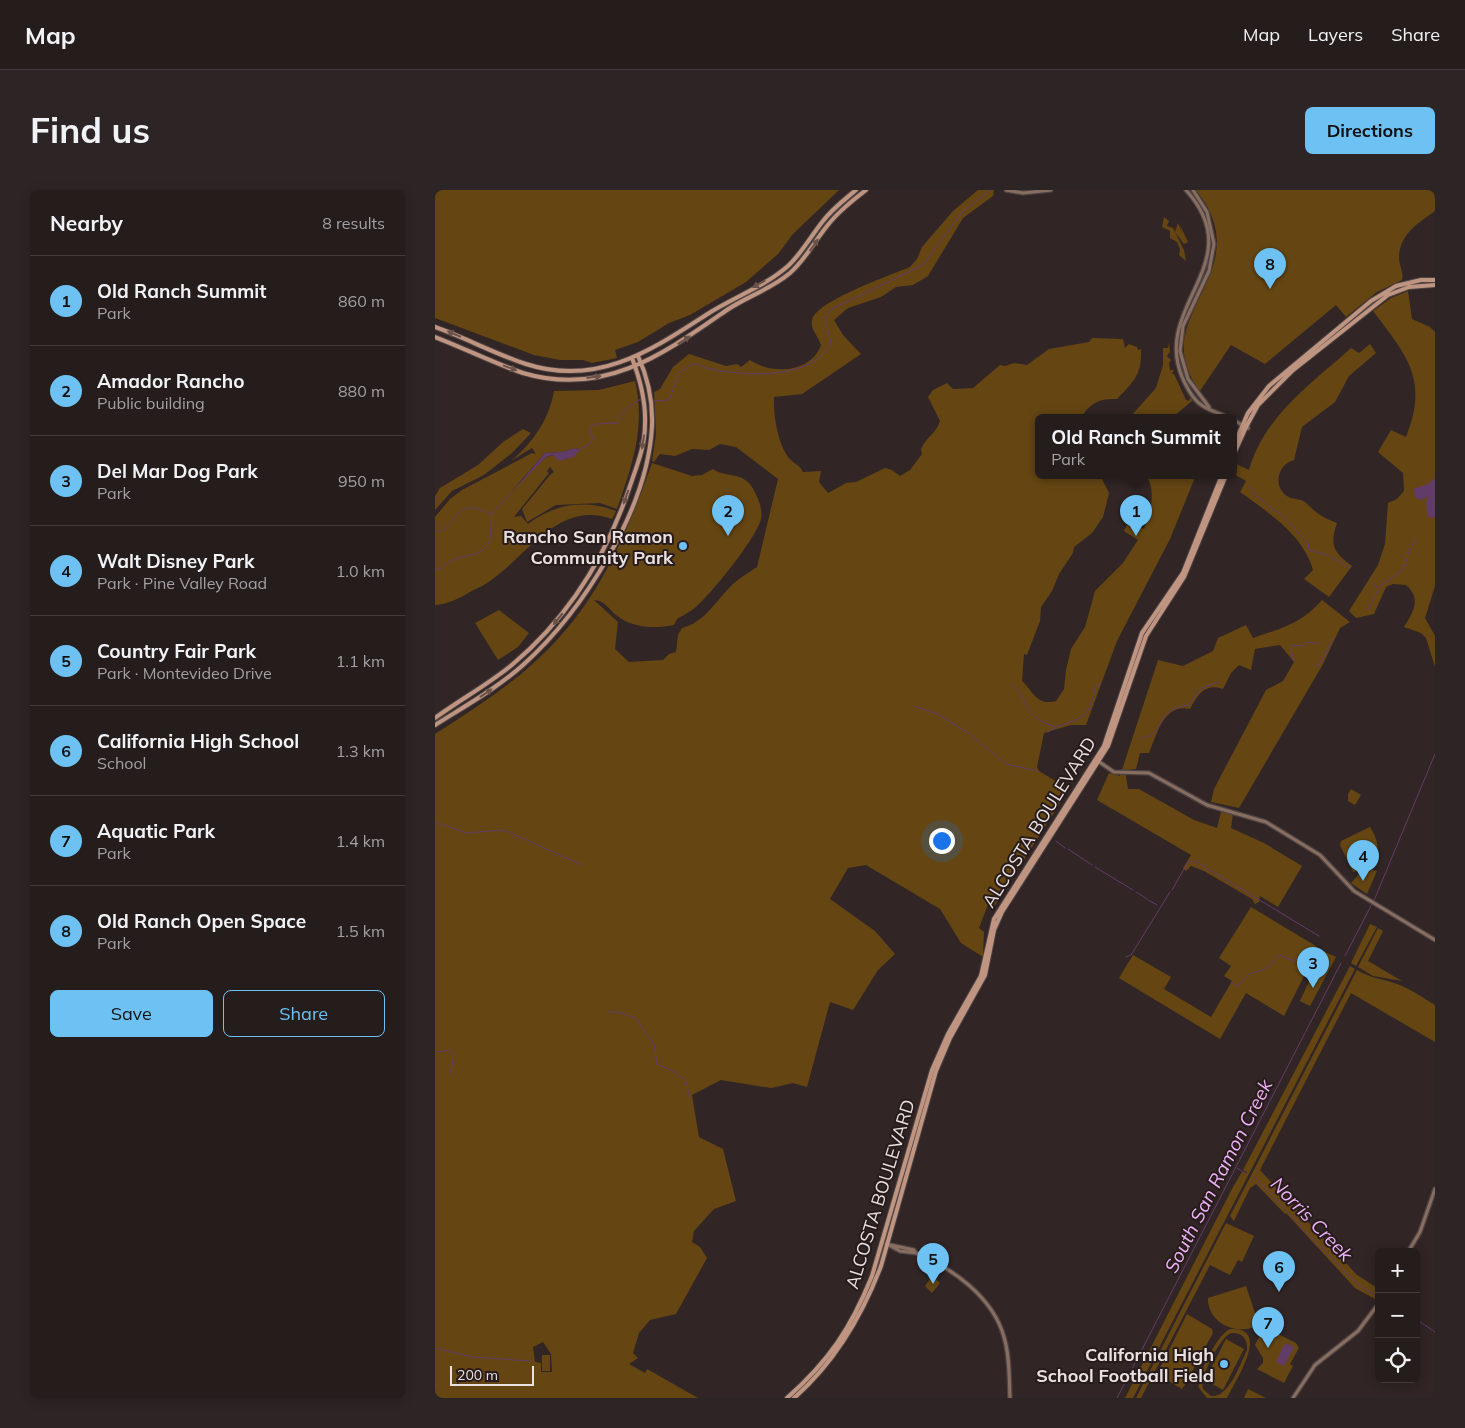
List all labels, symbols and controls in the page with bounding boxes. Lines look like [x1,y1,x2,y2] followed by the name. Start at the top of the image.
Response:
[25,20,76,50] text: Map
[1243,23,1280,46] text: Map
[1308,23,1363,46] text: Layers
[1391,23,1440,46] text: Share
[1305,107,1435,154] button: Directions
[30,108,150,152] text: Find us
[50,210,123,236] text: Nearby
[322,213,385,233] text: 8 results
[809,238,819,252] one-way arrow
[1254,248,1286,289] pin: 8
[97,279,267,303] text: Old Ranch Summit
[753,280,766,289] one-way arrow
[61,291,71,311] text: 1
[338,291,385,311] text: 860 m
[97,303,131,323] text: Park
[446,330,461,337] one-way arrow
[677,335,690,344] one-way arrow
[503,364,518,372] one-way arrow
[97,369,245,393] text: Amador Rancho
[586,373,602,381] one-way arrow
[61,381,71,401] text: 2
[338,381,385,401] text: 880 m
[97,393,205,413] text: Public building
[1035,414,1237,479] popup
[1051,425,1221,449] text: Old Ranch Summit
[639,434,647,450] one-way arrow
[1051,449,1085,469] text: Park
[97,459,258,483] text: Del Mar Dog Park
[61,471,71,491] text: 3
[338,471,385,491] text: 950 m
[97,483,131,503] text: Park
[622,490,629,505] one-way arrow
[712,495,744,536] pin: 2
[1120,495,1152,536] pin: 1
[503,525,674,569] place label: Rancho San Ramon Community Park
[677,540,689,552] marker: Rancho San Ramon Community Park
[97,549,254,573] text: Walt Disney Park
[61,561,71,581] text: 4
[336,561,385,581] text: 1.0 km
[97,573,267,593] text: Park · Pine Valley Road
[552,612,563,625] one-way arrow
[97,639,256,663] text: Country Fair Park
[61,651,71,671] text: 5
[336,651,385,671] text: 1.1 km
[97,663,272,683] text: Park · Montevideo Drive
[480,688,493,698] one-way arrow
[97,729,299,753] text: California High School
[977,732,1101,912] street label: ALCOSTA BOULEVARD
[61,741,71,761] text: 6
[336,741,385,761] text: 1.3 km
[97,753,146,773] text: School
[97,819,215,843] text: Aquatic Park
[929,828,955,854] your location
[61,831,71,851] text: 7
[336,831,385,851] text: 1.4 km
[1347,840,1379,881] pin: 4
[97,843,131,863] text: Park
[97,909,306,933] text: Old Ranch Open Space
[61,921,71,941] text: 8
[336,921,385,941] text: 1.5 km
[97,933,131,953] text: Park
[1297,947,1329,988] pin: 3
[50,990,213,1037] button: Save
[223,990,385,1037] button: Share
[1159,1074,1278,1277] water label: South San Ramon Creek
[840,1097,920,1291] street label: ALCOSTA BOULEVARD
[1266,1172,1359,1267] water label: Norris Creek
[917,1243,949,1284] pin: 5
[1375,1248,1420,1383] map controls
[1375,1248,1420,1293] button: +
[1263,1251,1295,1292] pin: 6
[1375,1293,1420,1338] button: −
[1252,1307,1284,1348] pin: 7
[1375,1338,1420,1383] button: locate
[1036,1343,1214,1387] place label: California High School Football Field
[1218,1358,1230,1370] marker: California High School Football Field
[450,1363,534,1386] scale bar
[457,1366,498,1384] text: 200 m

